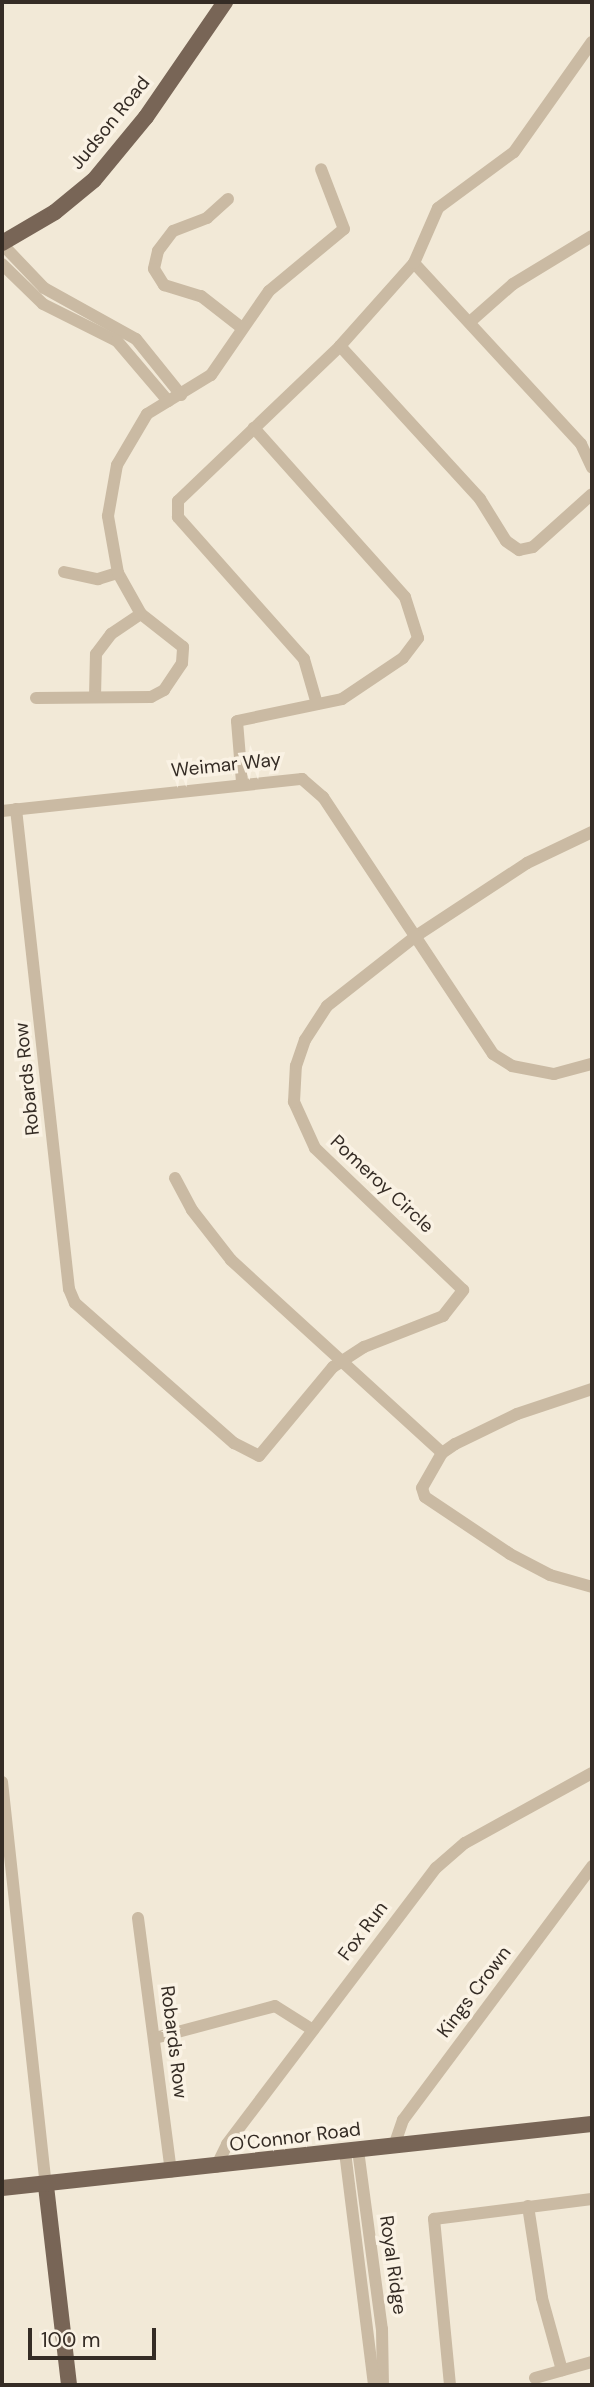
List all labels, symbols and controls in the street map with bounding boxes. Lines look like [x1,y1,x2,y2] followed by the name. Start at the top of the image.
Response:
[65,72,155,174] street label: Judson Road
[170,748,282,782] street label: Weimar Way
[10,1021,44,1137] street label: Robards Row
[326,1130,438,1238] street label: Pomeroy Circle
[333,1897,393,1965] street label: Fox Run
[432,1942,516,2042] street label: Kings Crown
[156,1984,192,2100] street label: Robards Row
[228,2118,362,2156] street label: O'Connor Road
[375,2214,411,2316] street label: Royal Ridge
[32,2314,159,2358] scale bar
[41,2326,101,2354] text: 100 m

